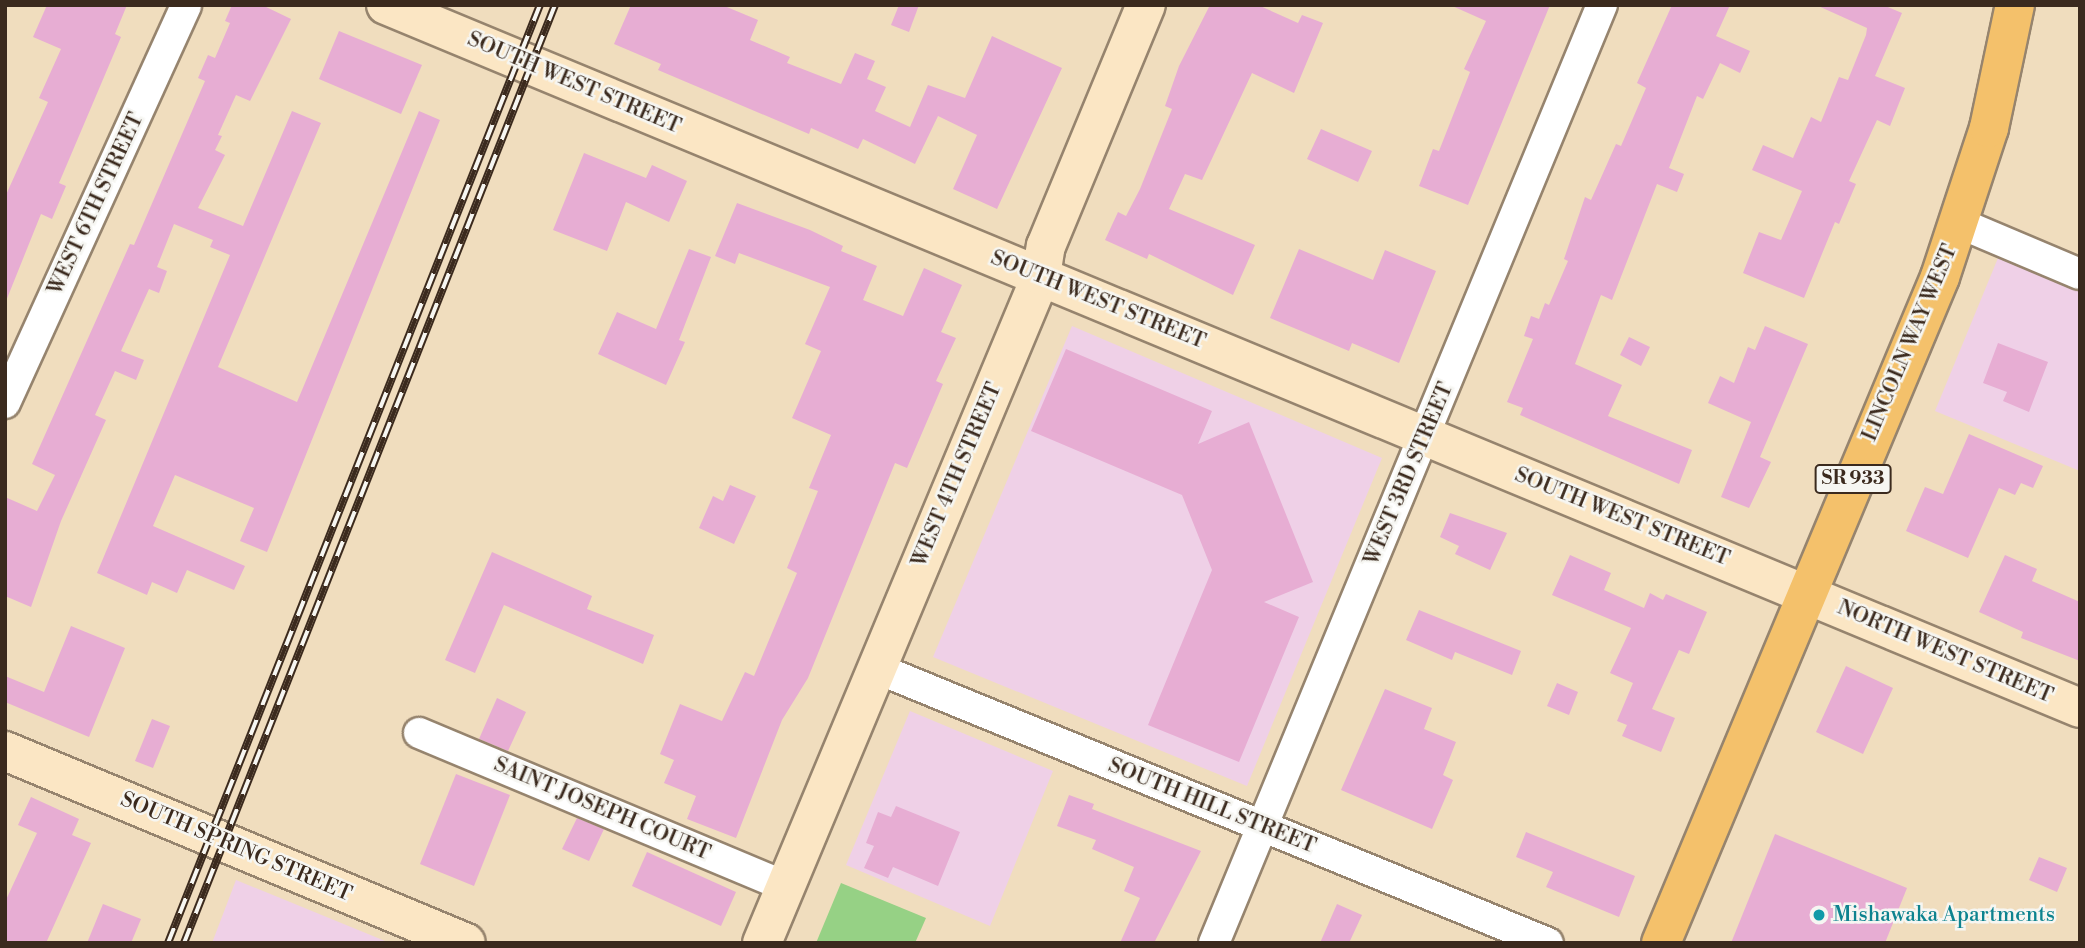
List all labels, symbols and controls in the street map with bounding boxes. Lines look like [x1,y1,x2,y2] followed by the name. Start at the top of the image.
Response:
[464,27,684,139] street label: SOUTH WEST STREET
[43,109,149,299] street label: WEST 6TH STREET
[1857,241,1963,445] street label: LINCOLN WAY WEST
[987,245,1209,355] street label: SOUTH WEST STREET
[907,379,1007,571] street label: WEST 4TH STREET
[1359,379,1459,569] street label: WEST 3RD STREET
[1511,462,1733,572] street label: SOUTH WEST STREET
[1814,464,1892,494] road number: SR 933
[1834,595,2056,709] street label: NORTH WEST STREET
[490,752,714,866] street label: SAINT JOSEPH COURT
[1105,753,1319,859] street label: SOUTH HILL STREET
[117,787,355,907] street label: SOUTH SPRING STREET
[1833,902,2055,928] place label: Mishawaka Apartments
[1811,907,1827,923] marker: Mishawaka Apartments

